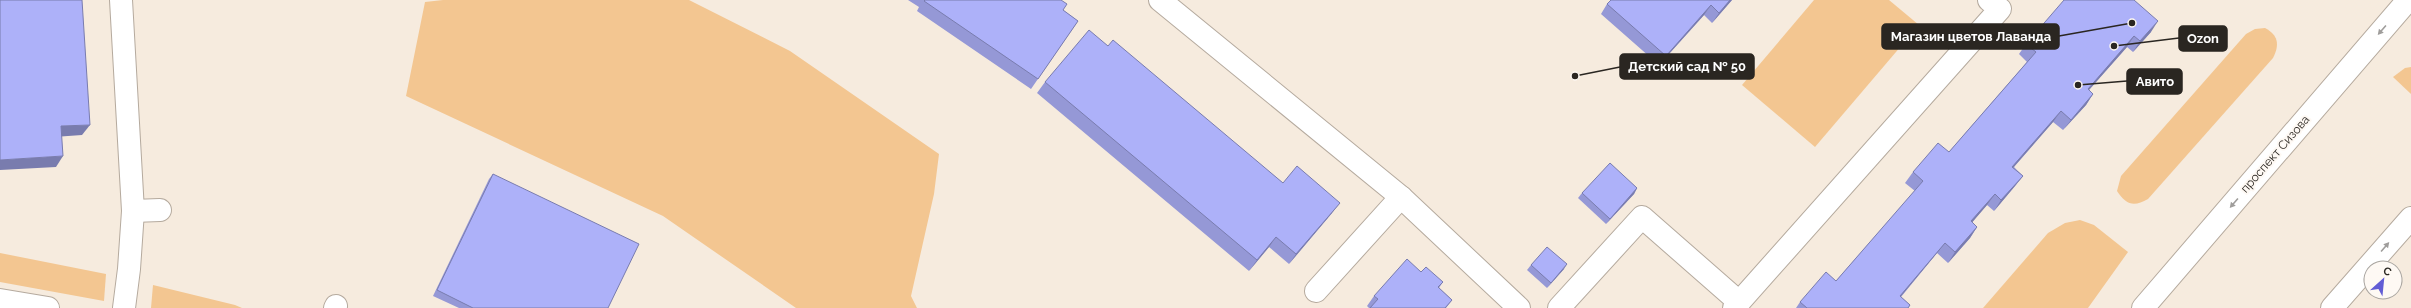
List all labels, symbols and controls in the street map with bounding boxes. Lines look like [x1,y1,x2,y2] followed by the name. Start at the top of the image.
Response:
[1882,24,2059,49] callout: Магазин цветов Лаванда
[2378,24,2387,35] one-way arrow
[2179,26,2227,51] callout: Ozon
[1891,29,2052,44] text: Магазин цветов Лаванда
[2187,31,2219,46] text: Ozon
[1620,54,1754,79] callout: Детский сад № 50
[1628,59,1746,74] text: Детский сад № 50
[2127,69,2182,94] callout: Авито
[2136,74,2174,89] text: Авито
[2238,112,2312,196] street label: проспект Сизова
[2229,197,2238,208] one-way arrow
[2381,242,2390,252] one-way arrow
[2363,260,2403,300] north arrow
[2381,264,2394,279] text: С

